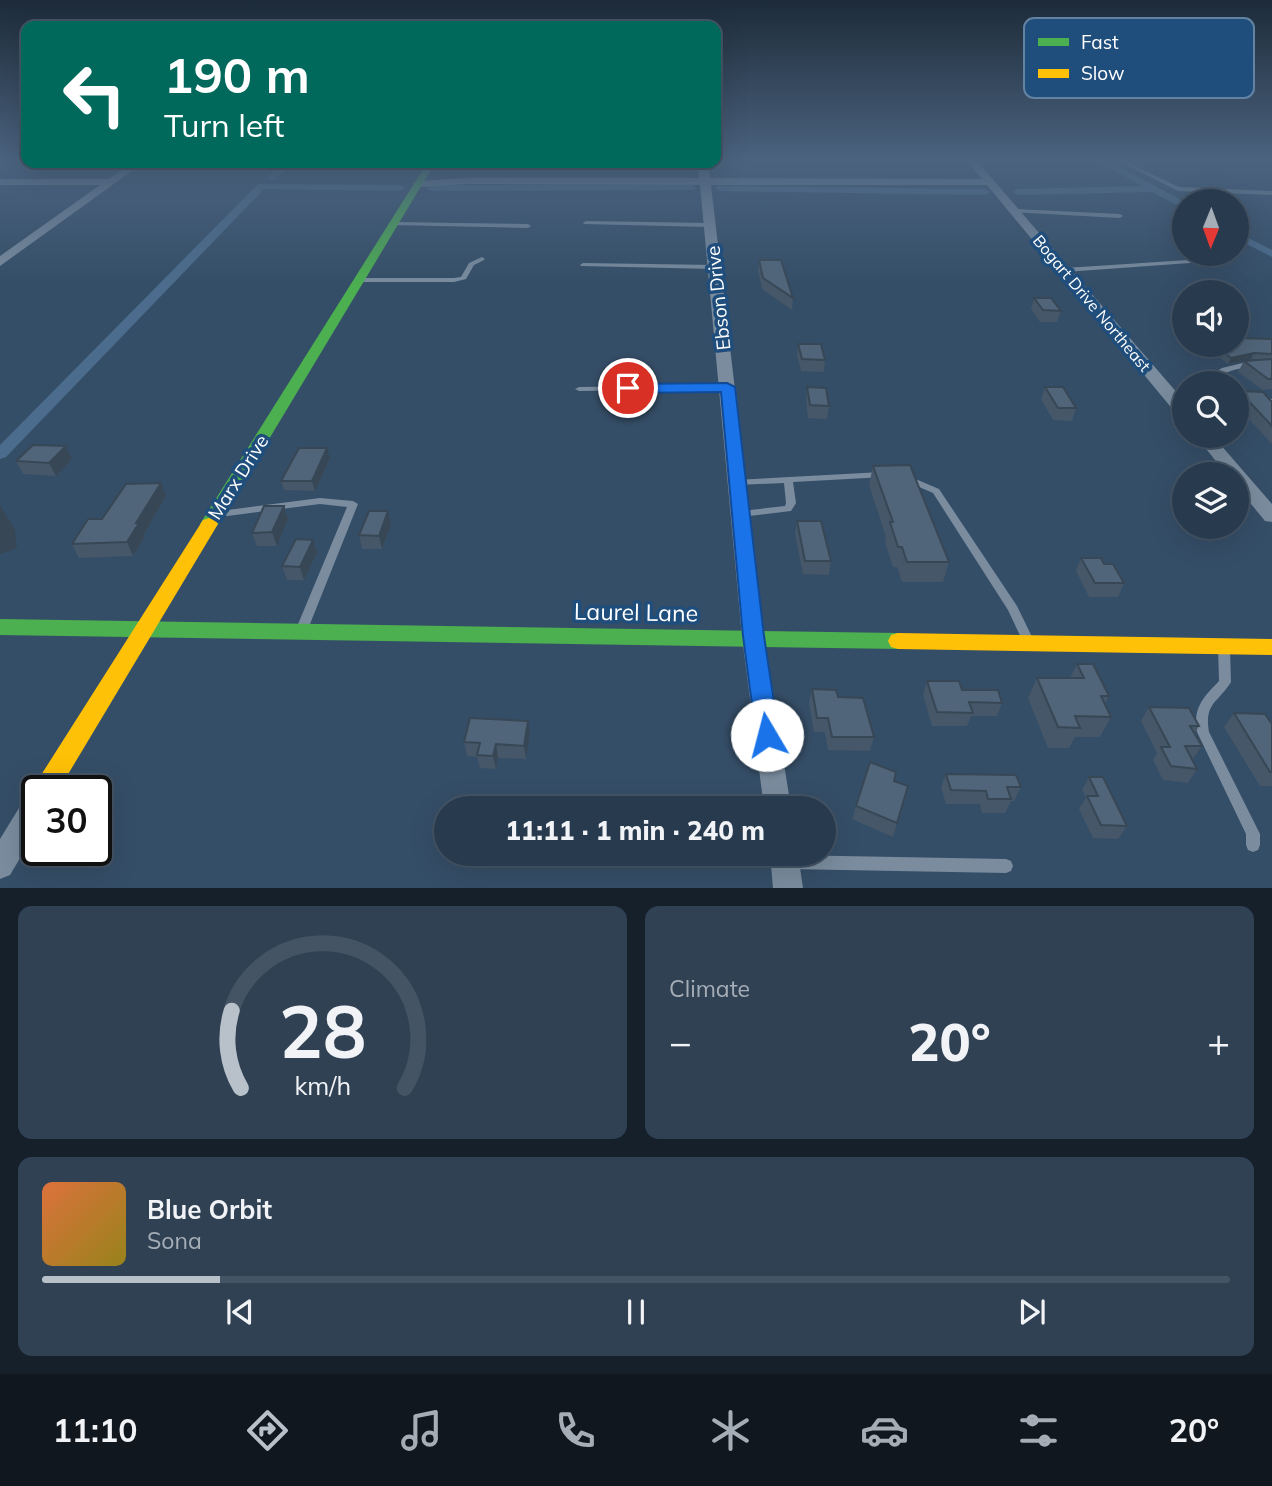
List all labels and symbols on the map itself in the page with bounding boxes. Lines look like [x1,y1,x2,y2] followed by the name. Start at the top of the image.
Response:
[1024,18,1254,98] legend
[1081,30,1119,54] text: Fast
[1081,61,1125,85] text: Slow
[1172,189,1250,266] north arrow
[1029,231,1155,376] street label: Bogart Drive Northeast
[701,245,735,351] street label: Ebson Drive
[598,358,658,418] pin
[202,430,274,524] street label: Marx Drive
[574,596,698,628] street label: Laurel Lane
[730,698,804,772] position arrow
[21,775,112,866] speed limit sign: 30

